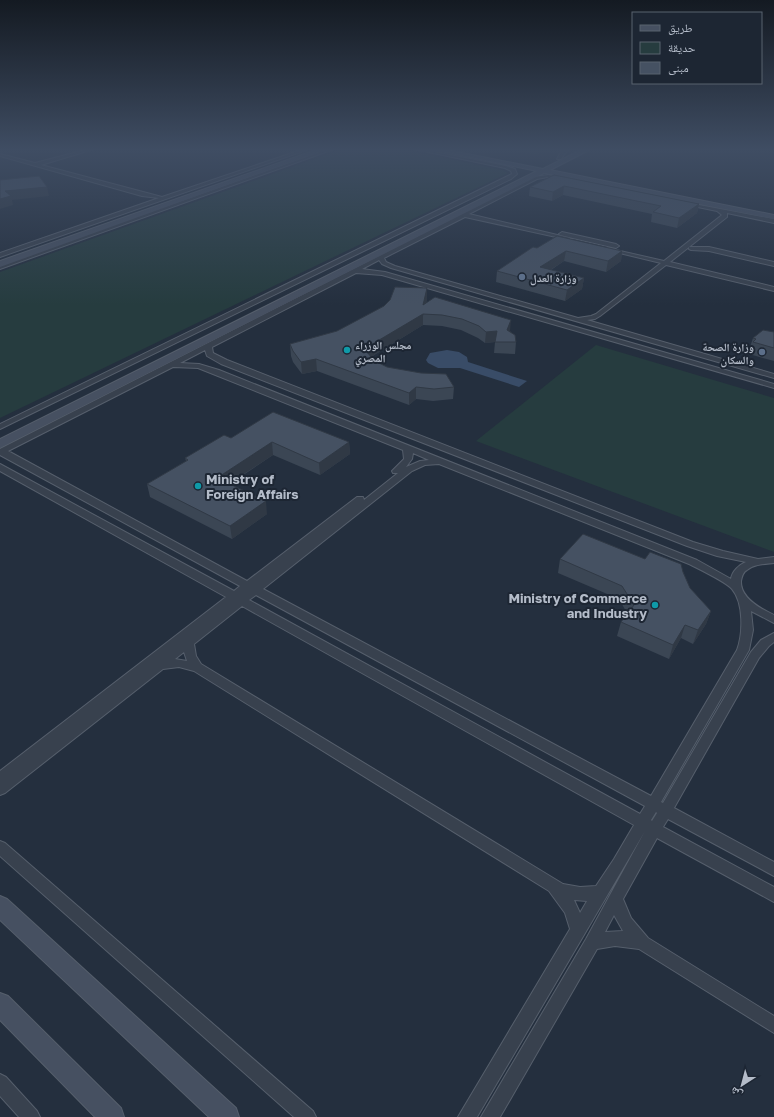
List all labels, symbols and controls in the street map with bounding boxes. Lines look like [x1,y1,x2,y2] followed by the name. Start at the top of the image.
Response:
[632,12,762,84] legend
[668,20,693,35] text: طريق
[668,40,696,55] text: حديقة
[668,60,689,75] text: مبنى
[530,271,577,286] place label: وزارة العدل
[517,272,527,282] marker: وزارة العدل
[355,338,412,366] place label: مجلس الوزراء المصري
[703,340,754,368] place label: وزارة الصحة والسكان
[342,345,352,355] marker: مجلس الوزراء المصري
[757,347,767,357] marker: وزارة الصحة والسكان
[206,471,299,502] place label: Ministry of Foreign Affairs
[193,481,203,491] marker: Ministry of Foreign Affairs
[508,590,647,621] place label: Ministry of Commerce and Industry
[650,600,660,610] marker: Ministry of Commerce and Industry
[722,1065,762,1105] north arrow
[727,1083,746,1102] text: ش

